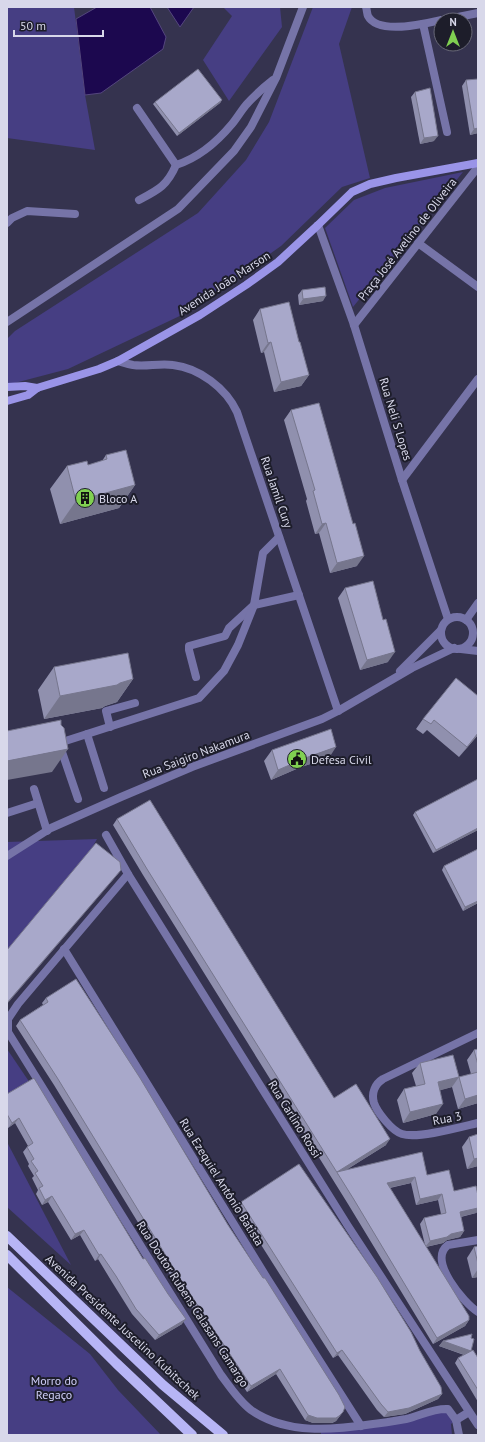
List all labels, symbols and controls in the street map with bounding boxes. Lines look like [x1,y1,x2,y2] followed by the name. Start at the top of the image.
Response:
[14,12,103,38] scale bar
[433,12,473,52] north arrow
[449,15,457,29] text: N
[20,18,46,33] text: 50 m
[354,175,460,303] street label: Praça José Avelino de Oliveira
[175,248,273,318] street label: Avenida João Marson
[376,376,416,462] street label: Rua Neli S Lopes
[258,454,296,530] street label: Rua Jamil Cury
[74,487,96,509] building icon: Bloco A
[99,491,137,506] place label: Bloco A
[140,727,252,781] street label: Rua Saigiro Nakamura
[286,748,308,770] public building icon: Defesa Civil
[311,752,372,767] place label: Defesa Civil
[265,1077,325,1161] street label: Rua Carlino Rossi
[431,1108,463,1128] street label: Rua 3
[177,1116,267,1249] street label: Rua Ezequiel Antônio Batista
[134,1218,252,1390] street label: Rua Doutor Rubens Calasans Camargo
[43,1251,204,1403] street label: Avenida Presidente Juscelino Kubitschek
[31,1373,77,1402] park label: Morro do Regaço

